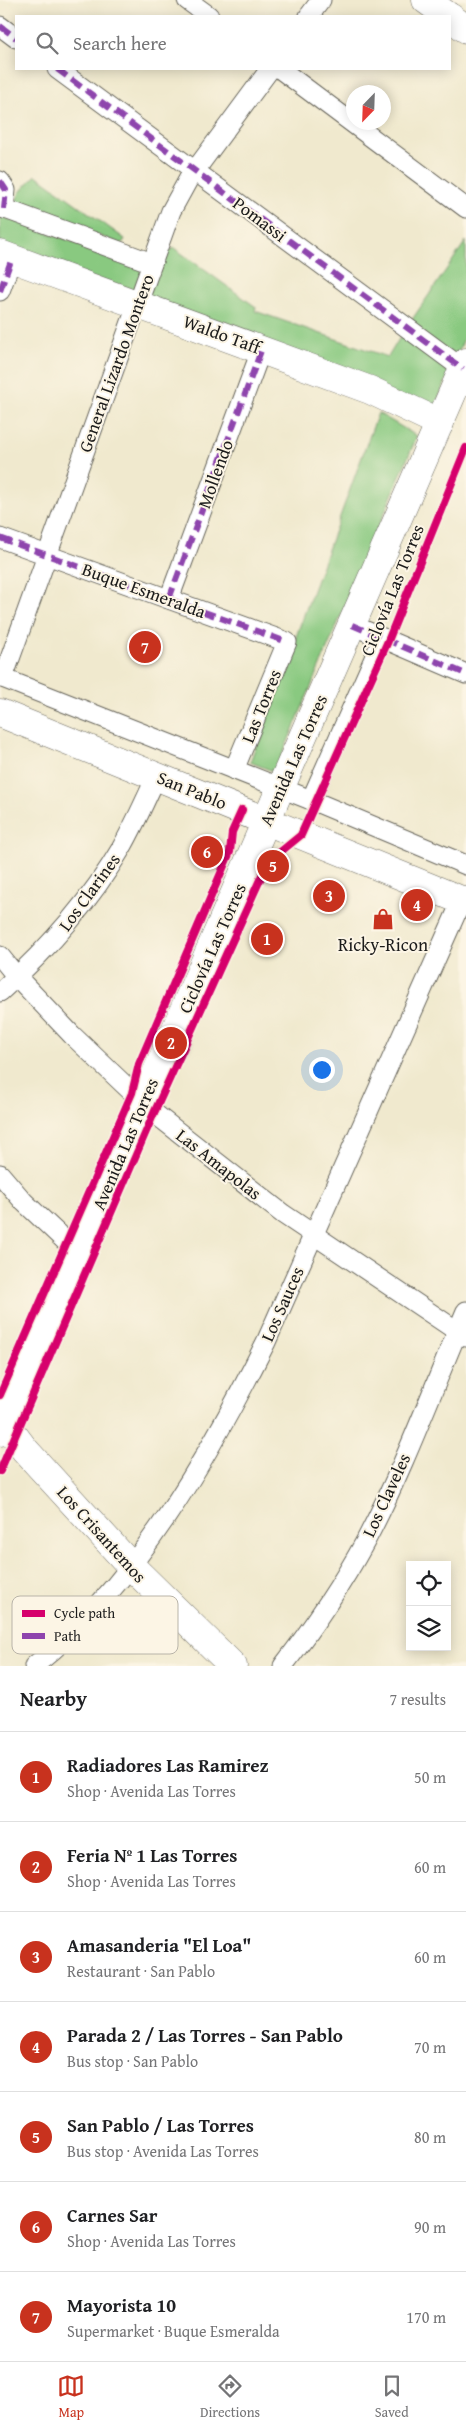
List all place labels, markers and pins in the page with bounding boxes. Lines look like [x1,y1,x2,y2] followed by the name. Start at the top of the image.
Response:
[129,628,161,666] pin: 7
[191,833,223,871] pin: 6
[257,847,289,885] pin: 5
[313,877,345,915] pin: 3
[401,886,433,924] pin: 4
[370,906,396,932] shop icon: Ricky-Ricon
[251,920,283,958] pin: 1
[338,931,428,958] place label: Ricky-Ricon
[155,1024,187,1062] pin: 2

